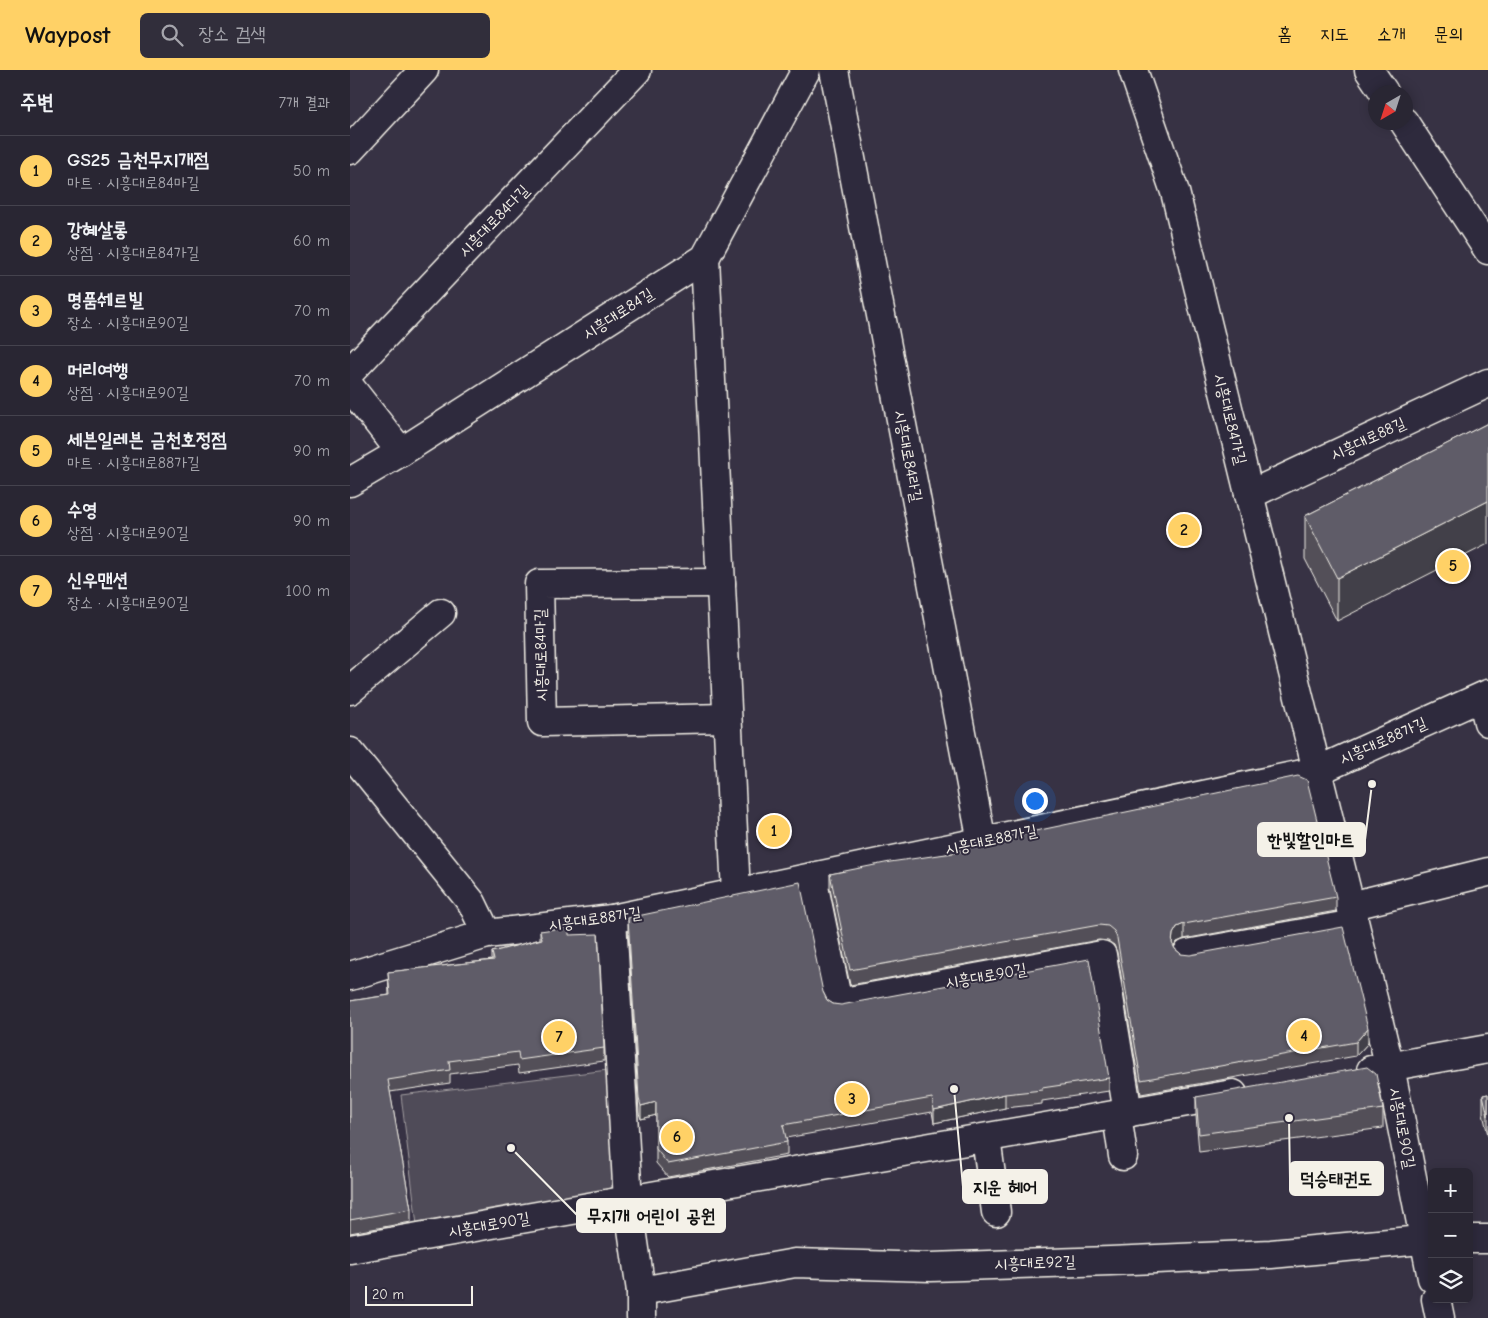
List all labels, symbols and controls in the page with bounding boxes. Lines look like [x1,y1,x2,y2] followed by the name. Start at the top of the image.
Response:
[140,13,490,58] search box
[25,21,110,49] text: Waypost
[158,21,186,49] icon: search
[198,23,266,45] text: 장소 검색
[1278,24,1292,45] text: 홈
[1320,24,1349,45] text: 지도
[1377,24,1406,45] text: 소개
[1434,24,1463,45] text: 문의
[1368,85,1413,130] north arrow
[20,90,54,114] text: 주변
[278,94,330,112] text: 7개 결과
[67,149,209,171] text: GS25 금천무지개점
[33,162,39,180] text: 1
[293,162,330,180] text: 50 m
[67,174,200,192] text: 마트 · 시흥대로84마길
[455,181,533,261] street label: 시흥대로84다길
[67,219,128,241] text: 강혜살롱
[32,232,40,250] text: 2
[293,232,330,250] text: 60 m
[67,244,200,262] text: 상점 · 시흥대로84가길
[579,285,657,343] street label: 시흥대로84길
[67,289,143,311] text: 명품쉐르빌
[32,302,40,320] text: 3
[294,302,330,320] text: 70 m
[67,314,189,332] text: 장소 · 시흥대로90길
[67,359,128,381] text: 머리여행
[32,372,40,390] text: 4
[294,372,330,390] text: 70 m
[1210,372,1250,467] street label: 시흥대로84가길
[67,384,189,402] text: 상점 · 시흥대로90길
[890,409,926,504] street label: 시흥대로84라길
[1328,414,1409,464] street label: 시흥대로88길
[67,429,227,451] text: 세븐일레븐 금천호정점
[32,442,40,460] text: 5
[293,442,330,460] text: 90 m
[67,454,200,472] text: 마트 · 시흥대로88가길
[67,499,98,521] text: 수영
[1168,511,1200,549] pin: 2
[32,512,40,530] text: 6
[293,512,330,530] text: 90 m
[67,524,189,542] text: 상점 · 시흥대로90길
[1437,547,1469,585] pin: 5
[67,569,128,591] text: 신우맨션
[32,582,40,600] text: 7
[286,582,330,600] text: 100 m
[67,594,189,612] text: 장소 · 시흥대로90길
[531,608,551,702] street label: 시흥대로84마길
[1337,714,1430,768] street label: 시흥대로88가길
[1022,788,1048,814] your location
[758,812,790,850] pin: 1
[943,821,1039,859] street label: 시흥대로88가길
[1258,823,1365,856] callout: 한빛할인마트
[1267,830,1354,851] text: 한빛할인마트
[547,904,643,934] street label: 시흥대로88가길
[944,960,1028,992] street label: 시흥대로90길
[1288,1017,1320,1055] pin: 4
[543,1018,575,1056] pin: 7
[836,1080,868,1118] pin: 3
[1385,1086,1419,1170] street label: 시흥대로90길
[661,1118,693,1156] pin: 6
[1290,1162,1383,1195] callout: 덕승태권도
[1428,1168,1473,1303] map controls
[1428,1168,1473,1213] button: +
[1300,1169,1372,1190] text: 덕승태권도
[963,1170,1047,1203] callout: 지운 헤어
[973,1177,1037,1198] text: 지운 헤어
[577,1199,725,1232] callout: 무지개 어린이 공원
[587,1206,715,1227] text: 무지개 어린이 공원
[447,1209,531,1241] street label: 시흥대로90길
[1428,1213,1473,1258] button: −
[994,1253,1076,1273] street label: 시흥대로92길
[1428,1258,1473,1303] button: layers
[365,1283,472,1306] scale bar
[372,1286,404,1303] text: 20 m

